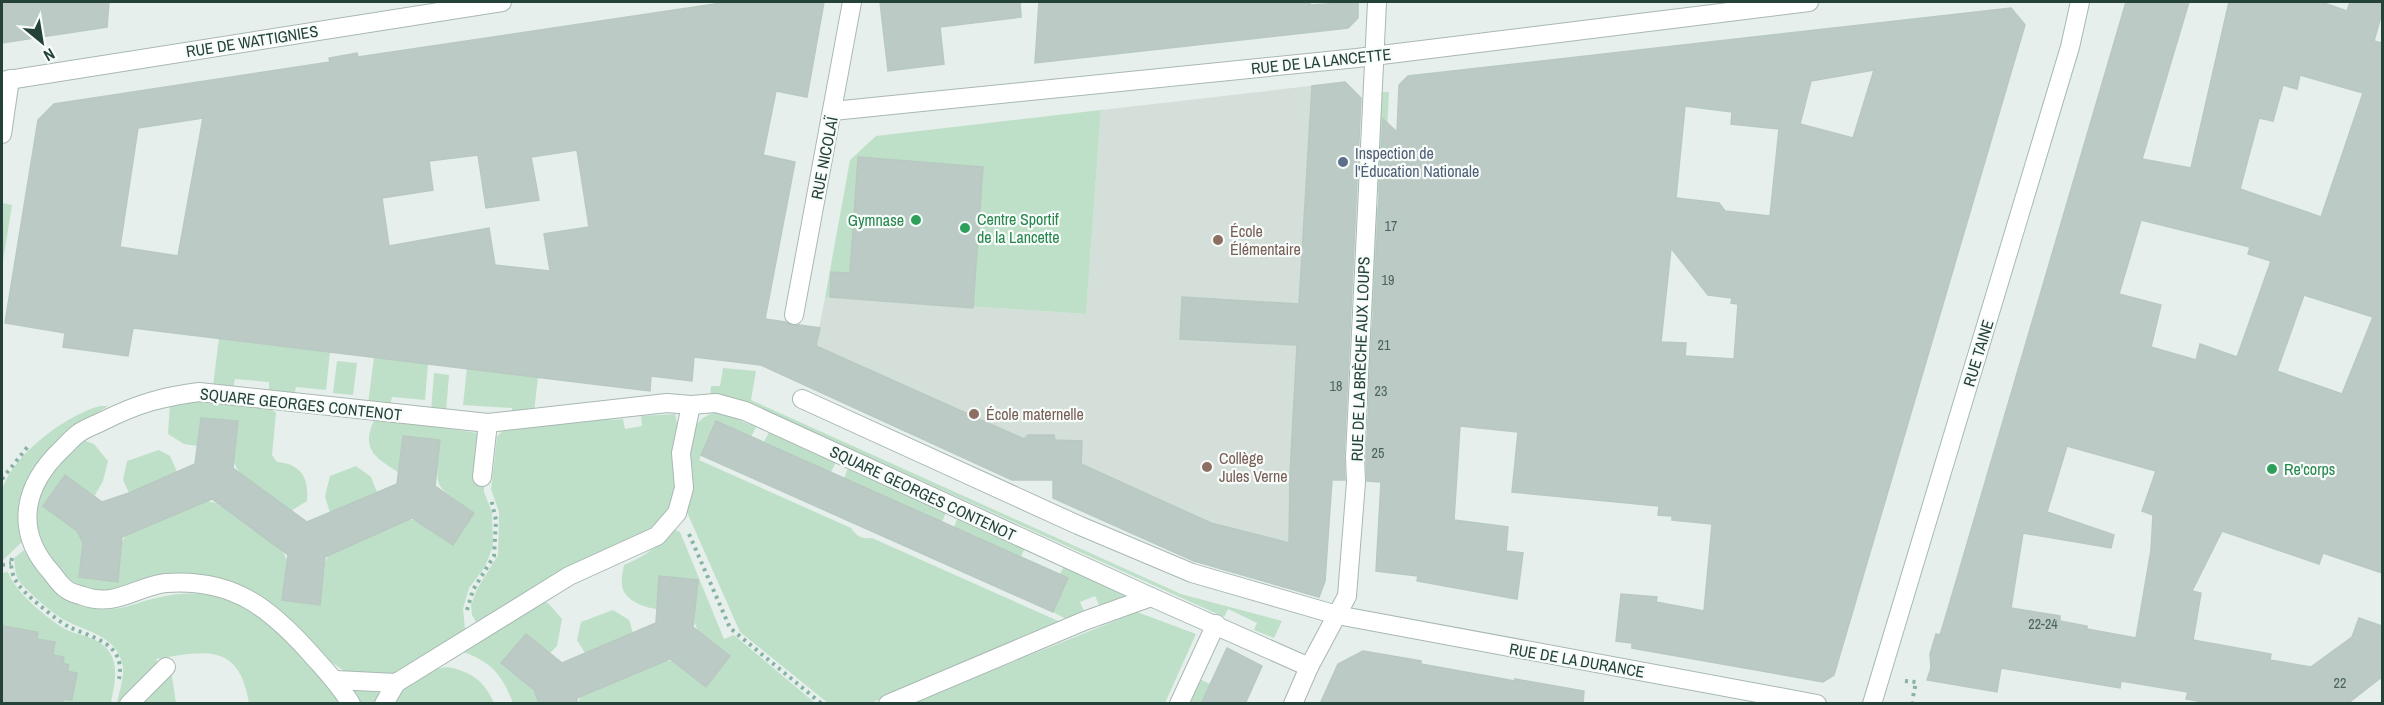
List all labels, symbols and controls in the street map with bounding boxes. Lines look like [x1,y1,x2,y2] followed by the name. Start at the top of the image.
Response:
[12,12,72,72] north arrow
[184,20,320,62] street label: RUE DE WATTIGNIES
[40,43,59,67] text: N
[1250,43,1392,79] street label: RUE DE LA LANCETTE
[805,114,843,201] street label: RUE NICOLAÏ
[1355,142,1479,182] place label: Inspection de l'Éducation Nationale
[1336,155,1350,169] marker: Inspection de l'Éducation Nationale
[977,208,1059,248] place label: Centre Sportif de la Lancette
[848,209,904,231] place label: Gymnase
[909,213,923,227] marker: Gymnase
[1385,217,1397,235] house number: 17
[1230,220,1301,260] place label: École Élémentaire
[958,221,972,235] marker: Centre Sportif de la Lancette
[1211,233,1225,247] marker: École Élémentaire
[1345,256,1375,462] street label: RUE DE LA BRÈCHE AUX LOUPS
[1382,271,1394,289] house number: 19
[1957,317,1999,389] street label: RUE TAINE
[1378,336,1391,354] house number: 21
[1330,377,1342,395] house number: 18
[199,382,403,426] street label: SQUARE GEORGES CONTENOT
[1375,382,1387,400] house number: 23
[986,403,1084,425] place label: École maternelle
[967,407,981,421] marker: École maternelle
[827,440,1019,546] street label: SQUARE GEORGES CONTENOT
[1372,444,1384,462] house number: 25
[1219,447,1288,487] place label: Collège Jules Verne
[2284,458,2335,480] place label: Re'corps
[1200,460,1214,474] marker: Collège Jules Verne
[2265,462,2279,476] marker: Re'corps
[2028,615,2058,633] house number: 22-24
[1508,637,1646,683] street label: RUE DE LA DURANCE
[2334,674,2346,692] house number: 22

